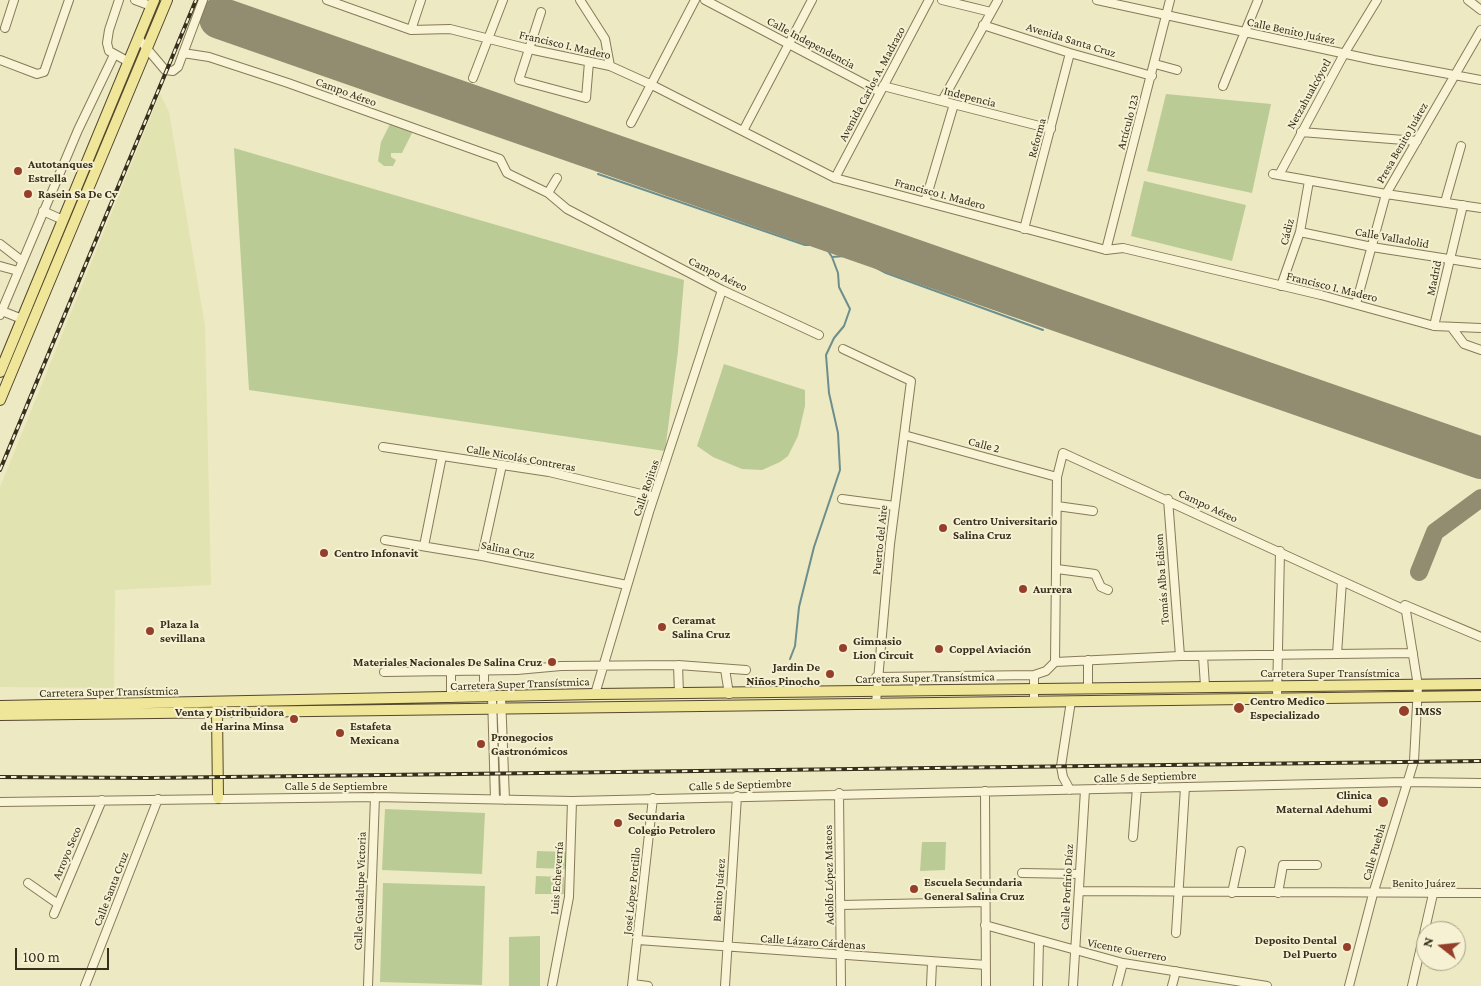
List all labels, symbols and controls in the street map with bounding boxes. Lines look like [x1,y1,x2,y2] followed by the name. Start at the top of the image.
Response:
[764,14,858,72] street label: Calle Independencia
[1246,15,1336,47] street label: Calle Benito Juárez
[1024,20,1118,60] street label: Avenida Santa Cruz
[836,24,908,144] street label: Avenida Carlos A. Madrazo
[518,27,612,63] street label: Francisco I. Madero
[1284,56,1334,132] street label: Netzahualcóyotl
[313,74,379,110] street label: Campo Aéreo
[942,84,998,110] street label: Indepencia
[1114,93,1142,151] street label: Artículo 123
[1373,100,1431,186] street label: Presa Benito Juárez
[1025,116,1049,160] street label: Reforma
[28,157,93,185] place label: Autotanques Estrella
[12,165,24,177] marker: Autotanques Estrella
[893,175,987,213] street label: Francisco I. Madero
[38,187,118,201] place label: Rasein Sa De Cv
[22,188,34,200] marker: Rasein Sa De Cv
[1277,217,1297,247] street label: Cádiz
[1354,224,1430,252] street label: Calle Valladolid
[686,253,750,295] street label: Campo Aéreo
[1423,259,1445,297] street label: Madrid
[1285,269,1379,305] street label: Francisco I. Madero
[967,434,1001,456] street label: Calle 2
[465,441,577,475] street label: Calle Nicolás Contreras
[630,458,662,518] street label: Calle Rojitas
[1176,486,1240,526] street label: Campo Aéreo
[869,504,891,576] street label: Puerto del Aire
[953,514,1058,542] place label: Centro Universitario Salina Cruz
[937,522,949,534] marker: Centro Universitario Salina Cruz
[1152,533,1172,625] street label: Tomás Alba Edison
[480,538,536,562] street label: Salina Cruz
[334,546,418,560] place label: Centro Infonavit
[318,547,330,559] marker: Centro Infonavit
[1033,582,1072,596] place label: Aurrera
[1017,583,1029,595] marker: Aurrera
[672,613,730,641] place label: Ceramat Salina Cruz
[160,617,205,645] place label: Plaza la sevillana
[656,621,668,633] marker: Ceramat Salina Cruz
[144,625,156,637] marker: Plaza la sevillana
[853,634,914,662] place label: Gimnasio Lion Circuit
[837,642,849,654] marker: Gimnasio Lion Circuit
[949,642,1031,656] place label: Coppel Aviación
[933,643,945,655] marker: Coppel Aviación
[353,655,542,669] place label: Materiales Nacionales De Salina Cruz
[546,656,558,668] marker: Materiales Nacionales De Salina Cruz
[746,660,820,688] place label: Jardin De Niños Pinocho
[1260,666,1400,680] street label: Carretera Super Transístmica
[824,668,836,680] marker: Jardin De Niños Pinocho
[855,670,995,686] street label: Carretera Super Transístmica
[450,674,590,694] street label: Carretera Super Transístmica
[39,684,179,700] street label: Carretera Super Transístmica
[1250,694,1325,722] place label: Centro Medico Especializado
[1232,701,1246,715] marker: Centro Medico Especializado
[1397,704,1411,718] marker: IMSS
[1415,704,1441,718] place label: IMSS
[175,705,284,733] place label: Venta y Distribuidora de Harina Minsa
[288,713,300,725] marker: Venta y Distribuidora de Harina Minsa
[350,719,399,747] place label: Estafeta Mexicana
[334,727,346,739] marker: Estafeta Mexicana
[491,730,568,758] place label: Pronegocios Gastronómicos
[475,738,487,750] marker: Pronegocios Gastronómicos
[1093,768,1197,786] street label: Calle 5 de Septiembre
[688,776,792,794] street label: Calle 5 de Septiembre
[285,779,387,793] street label: Calle 5 de Septiembre
[1276,788,1372,816] place label: Clinica Maternal Adehumi
[1376,795,1390,809] marker: Clinica Maternal Adehumi
[628,809,716,837] place label: Secundaria Colegio Petrolero
[612,817,624,829] marker: Secundaria Colegio Petrolero
[1359,822,1389,882] street label: Calle Puebla
[49,824,85,882] street label: Arroyo Seco
[821,825,837,925] street label: Adolfo López Mateos
[351,831,369,951] street label: Calle Guadalupe Victoria
[547,841,567,915] street label: Luis Echeverría
[1058,844,1076,930] street label: Calle Porfirio Díaz
[620,847,644,935] street label: José López Portillo
[90,850,132,928] street label: Calle Santa Cruz
[710,858,728,922] street label: Benito Juárez
[924,875,1024,903] place label: Escuela Secundaria General Salina Cruz
[1392,876,1456,890] street label: Benito Juárez
[908,883,920,895] marker: Escuela Secundaria General Salina Cruz
[1416,921,1466,971] north arrow
[760,931,866,953] street label: Calle Lázaro Cárdenas
[1255,933,1337,961] place label: Deposito Dental Del Puerto
[1086,935,1168,965] street label: Vicente Guerrero
[1419,935,1437,949] text: N
[18,938,111,970] scale bar
[1341,941,1353,953] marker: Deposito Dental Del Puerto
[23,949,60,965] text: 100 m

